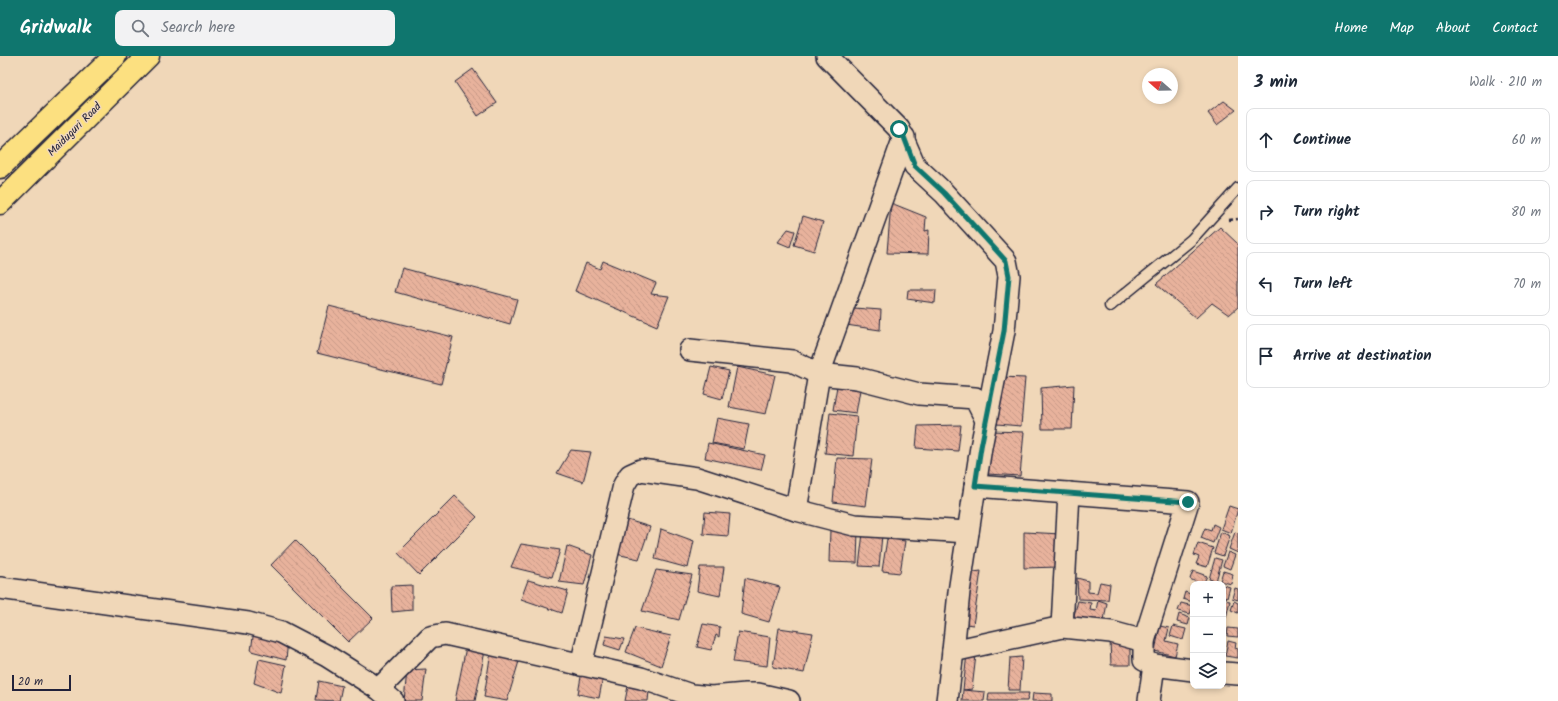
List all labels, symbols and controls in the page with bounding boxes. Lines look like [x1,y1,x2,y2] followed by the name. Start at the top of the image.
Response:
[115,10,395,46] search box
[20,13,91,43] text: Gridwalk
[161,16,235,40] text: Search here
[129,17,151,39] icon: search
[1334,17,1368,39] text: Home
[1390,17,1414,39] text: Map
[1436,17,1470,39] text: About
[1492,17,1538,39] text: Contact
[1142,68,1178,104] north arrow
[1254,69,1298,96] text: 3 min
[1469,72,1542,93] text: Walk · 210 m
[43,98,106,161] street label: Maiduguri Road
[890,120,908,138] route start
[1293,128,1351,152] text: Continue
[1255,129,1277,151] icon: ahead
[1512,130,1541,151] text: 60 m
[1293,200,1360,224] text: Turn right
[1255,201,1277,223] icon: right
[1511,202,1541,223] text: 80 m
[1293,272,1353,296] text: Turn left
[1255,273,1277,295] icon: left
[1513,274,1541,295] text: 70 m
[1293,344,1432,368] text: Arrive at destination
[1255,345,1277,367] icon: arrive
[1179,493,1197,511] route end
[1190,581,1226,689] map controls
[1190,581,1226,617] button: +
[1190,617,1226,653] button: −
[1190,653,1226,689] button: layers
[12,673,71,692] scale bar
[18,673,43,691] text: 20 m

